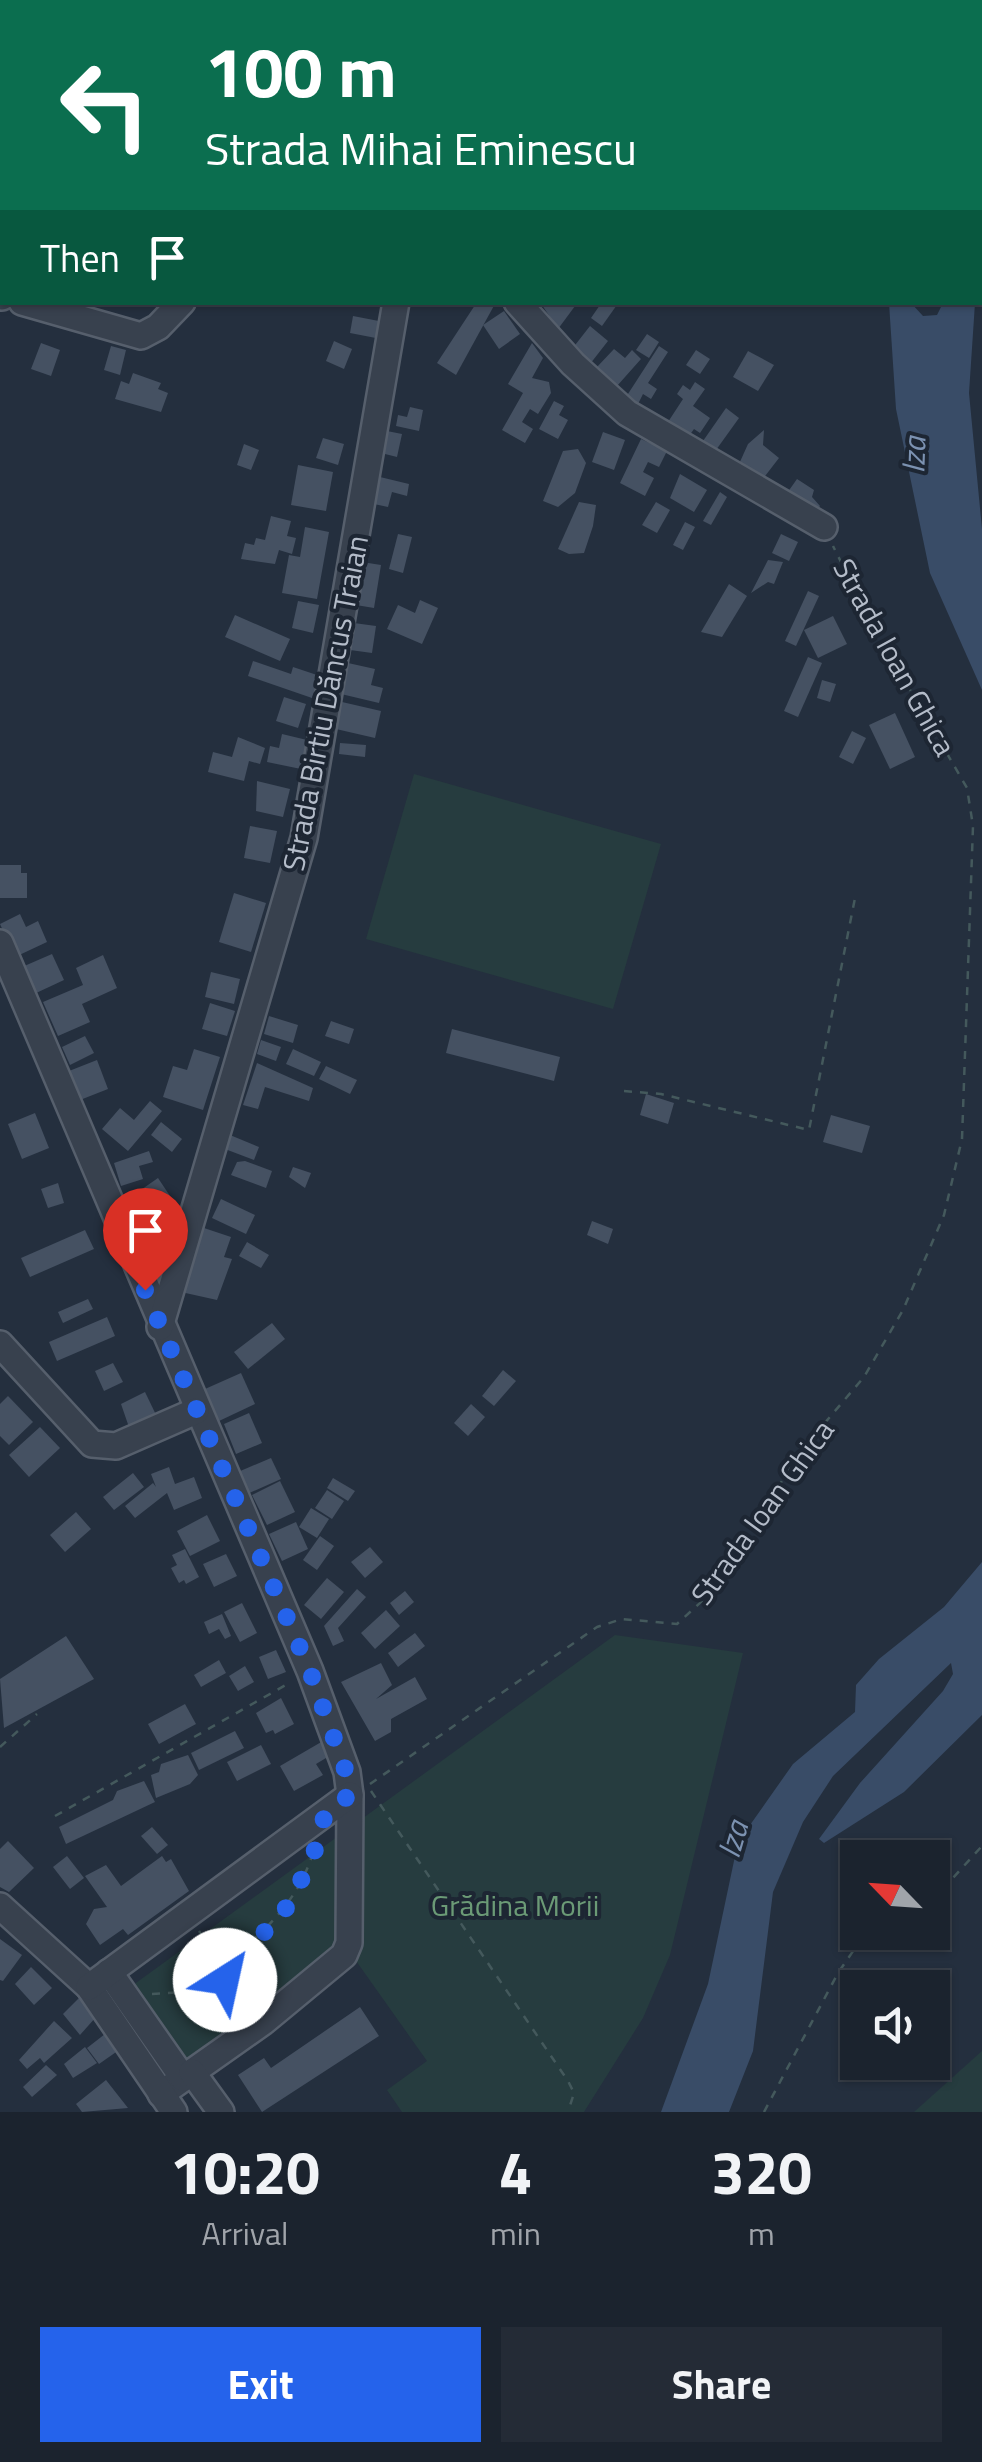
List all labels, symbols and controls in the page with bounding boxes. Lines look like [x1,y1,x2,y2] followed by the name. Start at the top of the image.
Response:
[205,18,397,124] text: 100 m
[40,40,170,170] icon: left
[205,114,637,182] text: Strada Mihai Eminescu
[40,229,120,287] text: Then
[140,230,195,285] icon: arrive
[888,434,938,474] water label: Iza
[270,531,380,875] street label: Strada Birtiu Dăncus Traian
[822,550,968,764] street label: Strada Ioan Ghica
[103,1188,188,1291] pin
[118,1203,173,1258] icon: arrive
[679,1410,845,1614] street label: Strada Ioan Ghica
[704,1813,761,1863] water label: Iza
[840,1840,950,1950] north arrow
[840,1840,950,2080] map controls
[431,1882,599,1928] park label: Grădina Morii
[173,1928,277,2032] position arrow
[840,1970,950,2080] button: sound
[170,2126,320,2217] text: 10:20
[499,2126,532,2217] text: 4
[711,2126,812,2217] text: 320
[202,2209,288,2257] text: Arrival
[490,2209,541,2257] text: min
[748,2209,775,2257] text: m
[40,2327,481,2442] button: Exit
[501,2327,942,2442] button: Share

